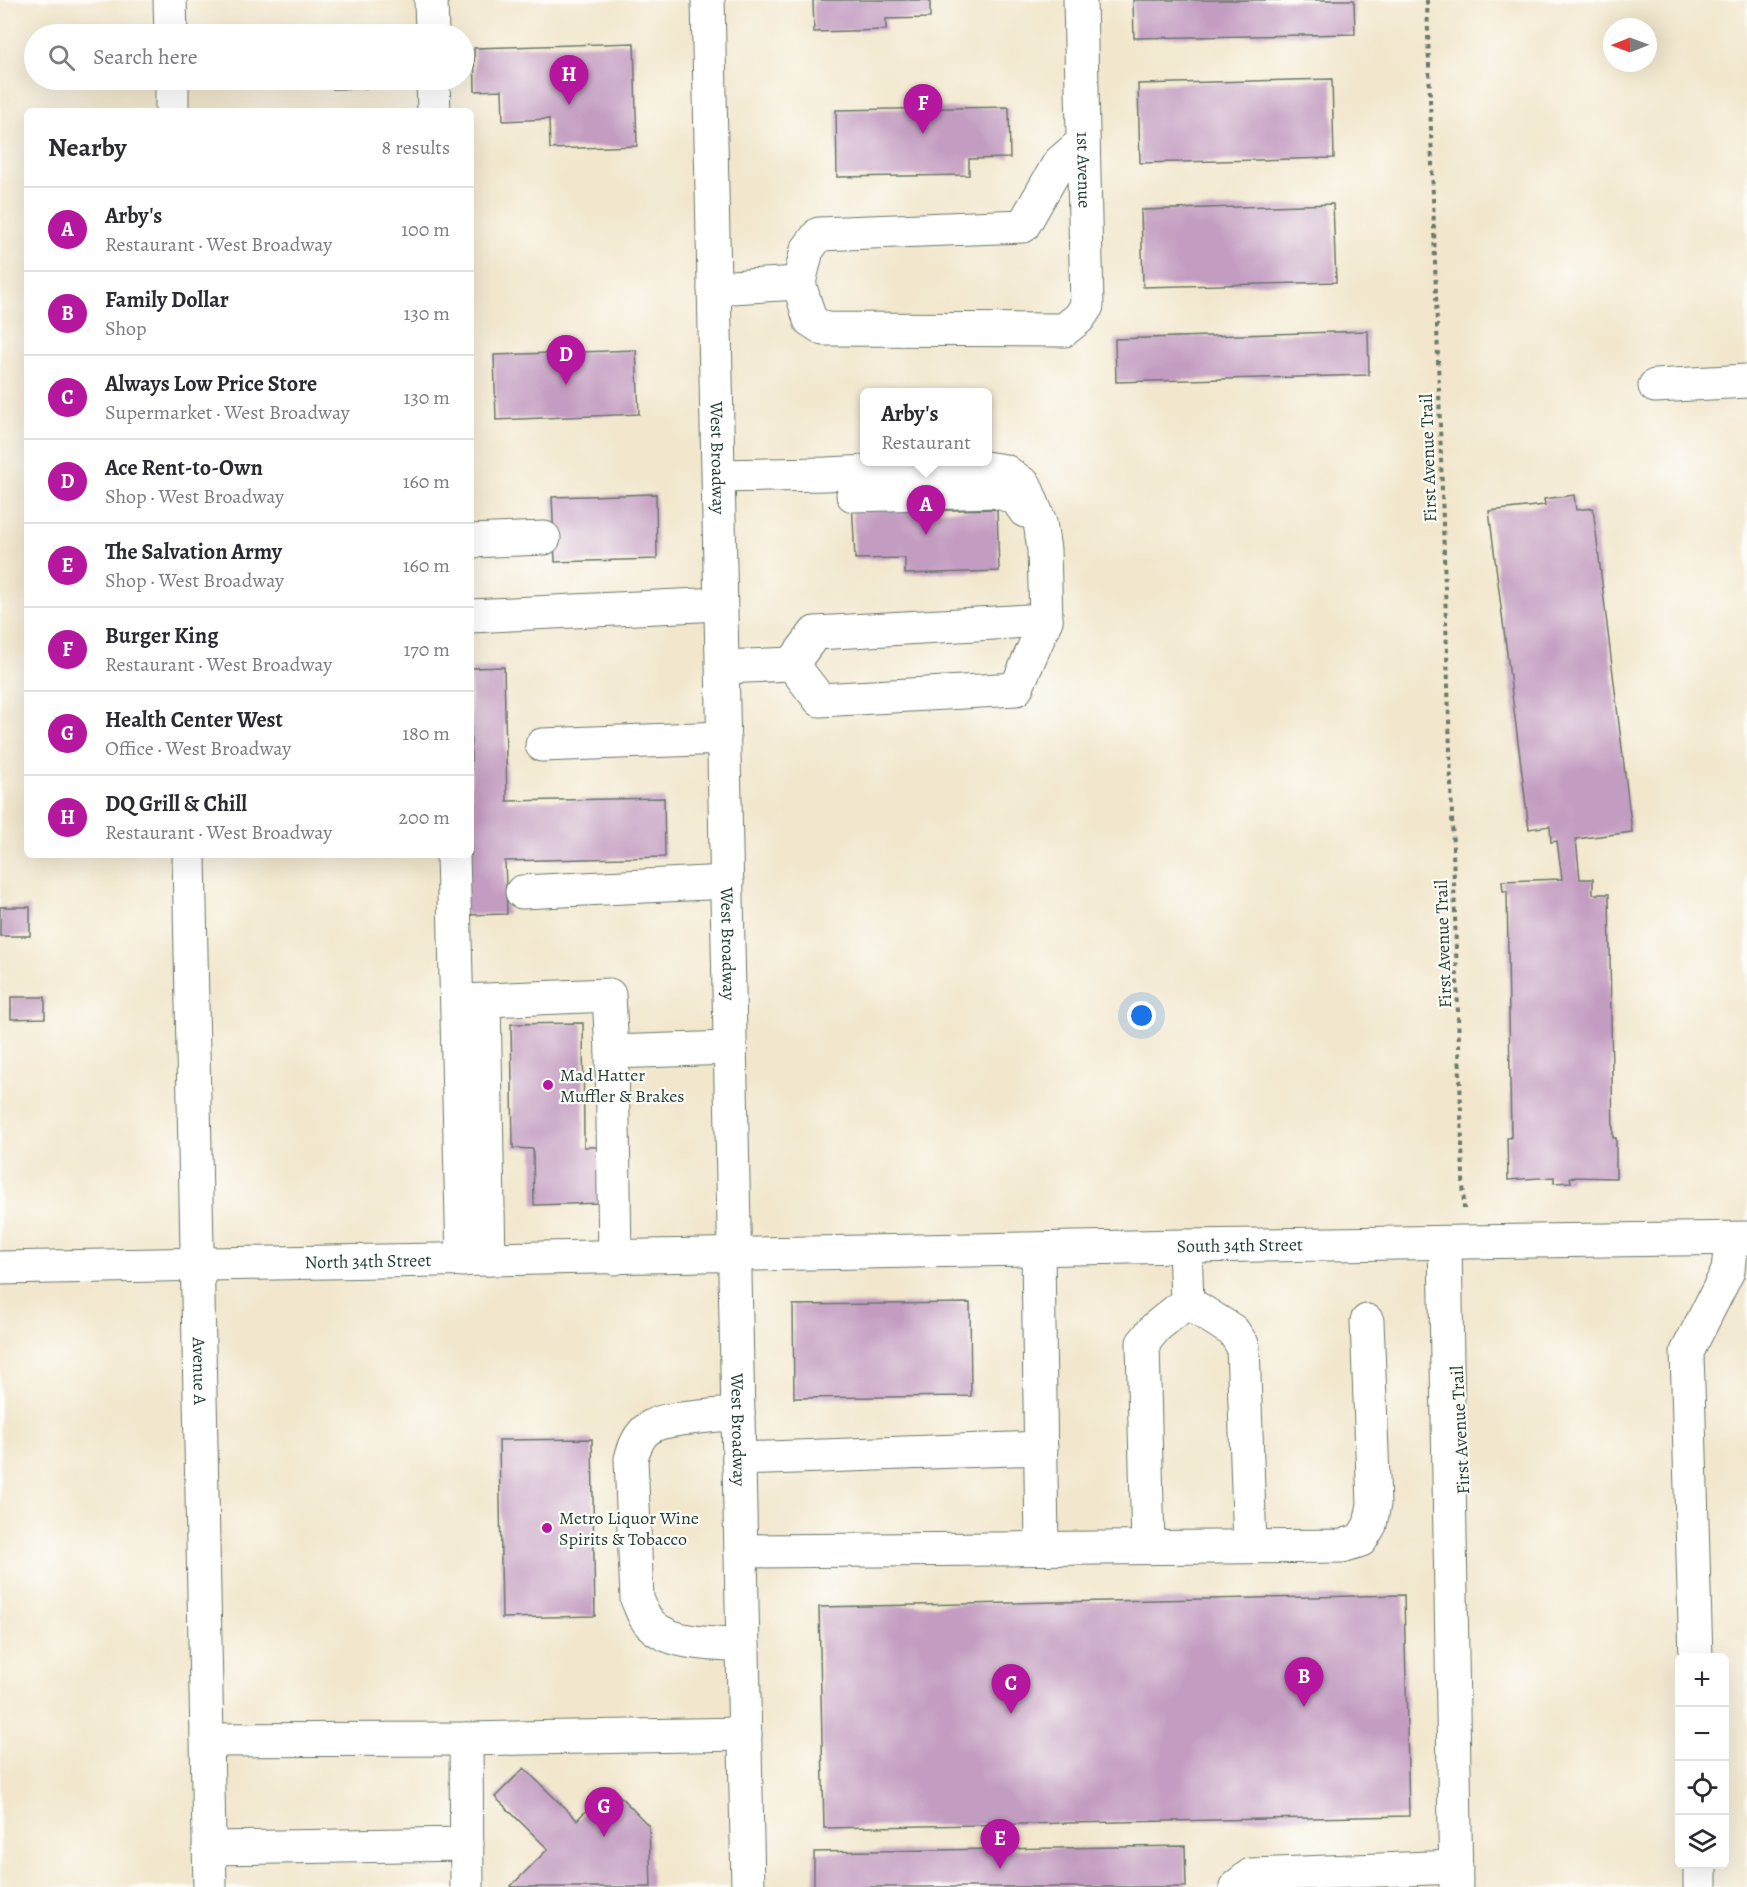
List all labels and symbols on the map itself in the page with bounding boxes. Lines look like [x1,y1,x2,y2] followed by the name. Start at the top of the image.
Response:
[1603,18,1657,72] north arrow
[550,56,588,105] pin: H
[904,84,942,134] pin: F
[1071,131,1097,209] street label: 1st Avenue
[546,336,586,385] pin: D
[1414,393,1442,523] street label: First Avenue Trail
[704,400,731,516] street label: West Broadway
[906,486,946,535] pin: A
[1429,879,1457,1009] street label: First Avenue Trail
[715,886,741,1002] street label: West Broadway
[1127,1001,1156,1030] your location
[560,1063,685,1108] place label: Mad Hatter Muffler & Brakes
[541,1078,555,1092] marker: Mad Hatter Muffler & Brakes
[1176,1232,1303,1258] street label: South 34th Street
[304,1248,432,1274] street label: North 34th Street
[187,1336,212,1405] street label: Avenue A
[1445,1365,1475,1495] street label: First Avenue Trail
[725,1372,752,1487] street label: West Broadway
[559,1506,699,1551] place label: Metro Liquor Wine Spirits & Tobacco
[540,1521,554,1535] marker: Metro Liquor Wine Spirits & Tobacco
[1284,1658,1324,1707] pin: B
[992,1664,1030,1714] pin: C
[584,1788,624,1837] pin: G
[980,1820,1020,1869] pin: E

